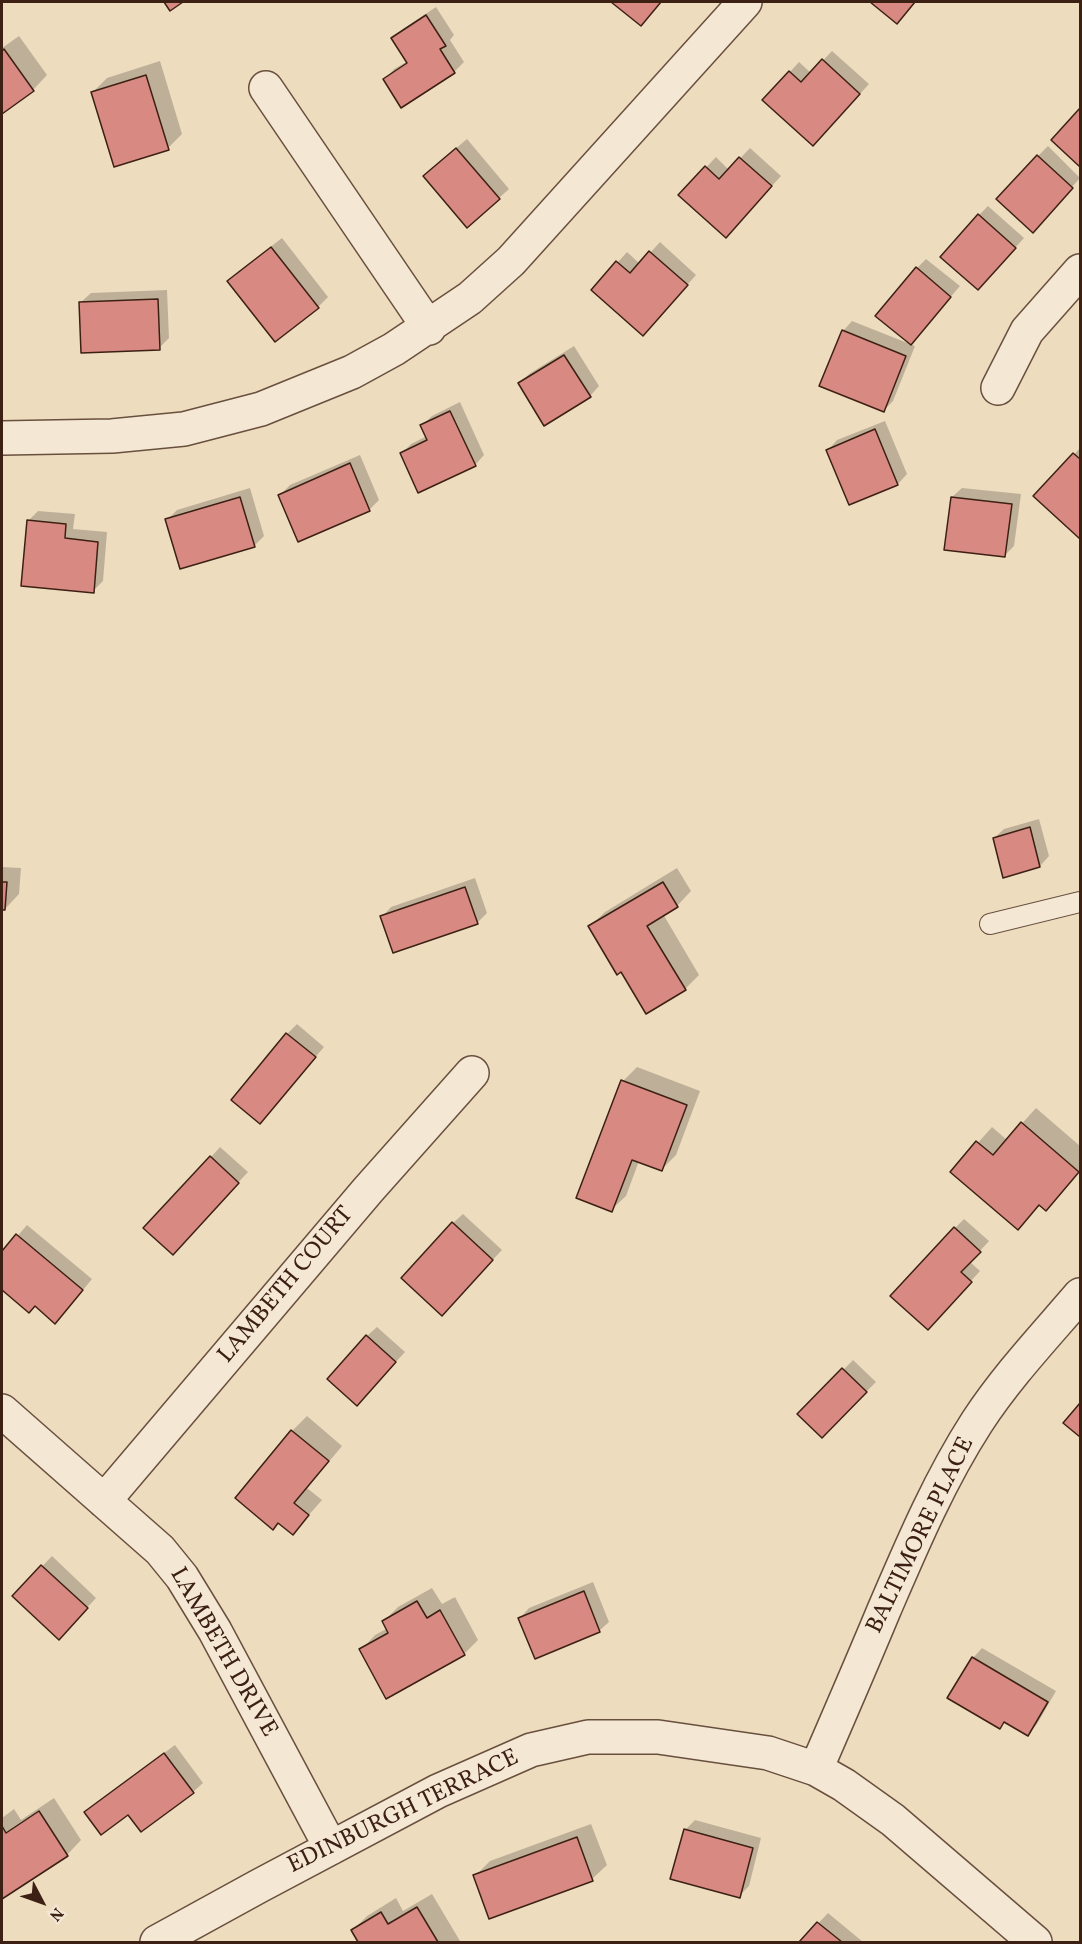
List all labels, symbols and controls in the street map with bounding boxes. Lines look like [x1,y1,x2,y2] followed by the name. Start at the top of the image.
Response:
[213,1202,361,1370] street label: LAMBETH COURT
[862,1433,982,1639] street label: BALTIMORE PLACE
[162,1563,282,1743] street label: LAMBETH DRIVE
[284,1745,524,1881] street label: EDINBURGH TERRACE
[12,1872,72,1932] north arrow
[43,1902,68,1925] text: N

